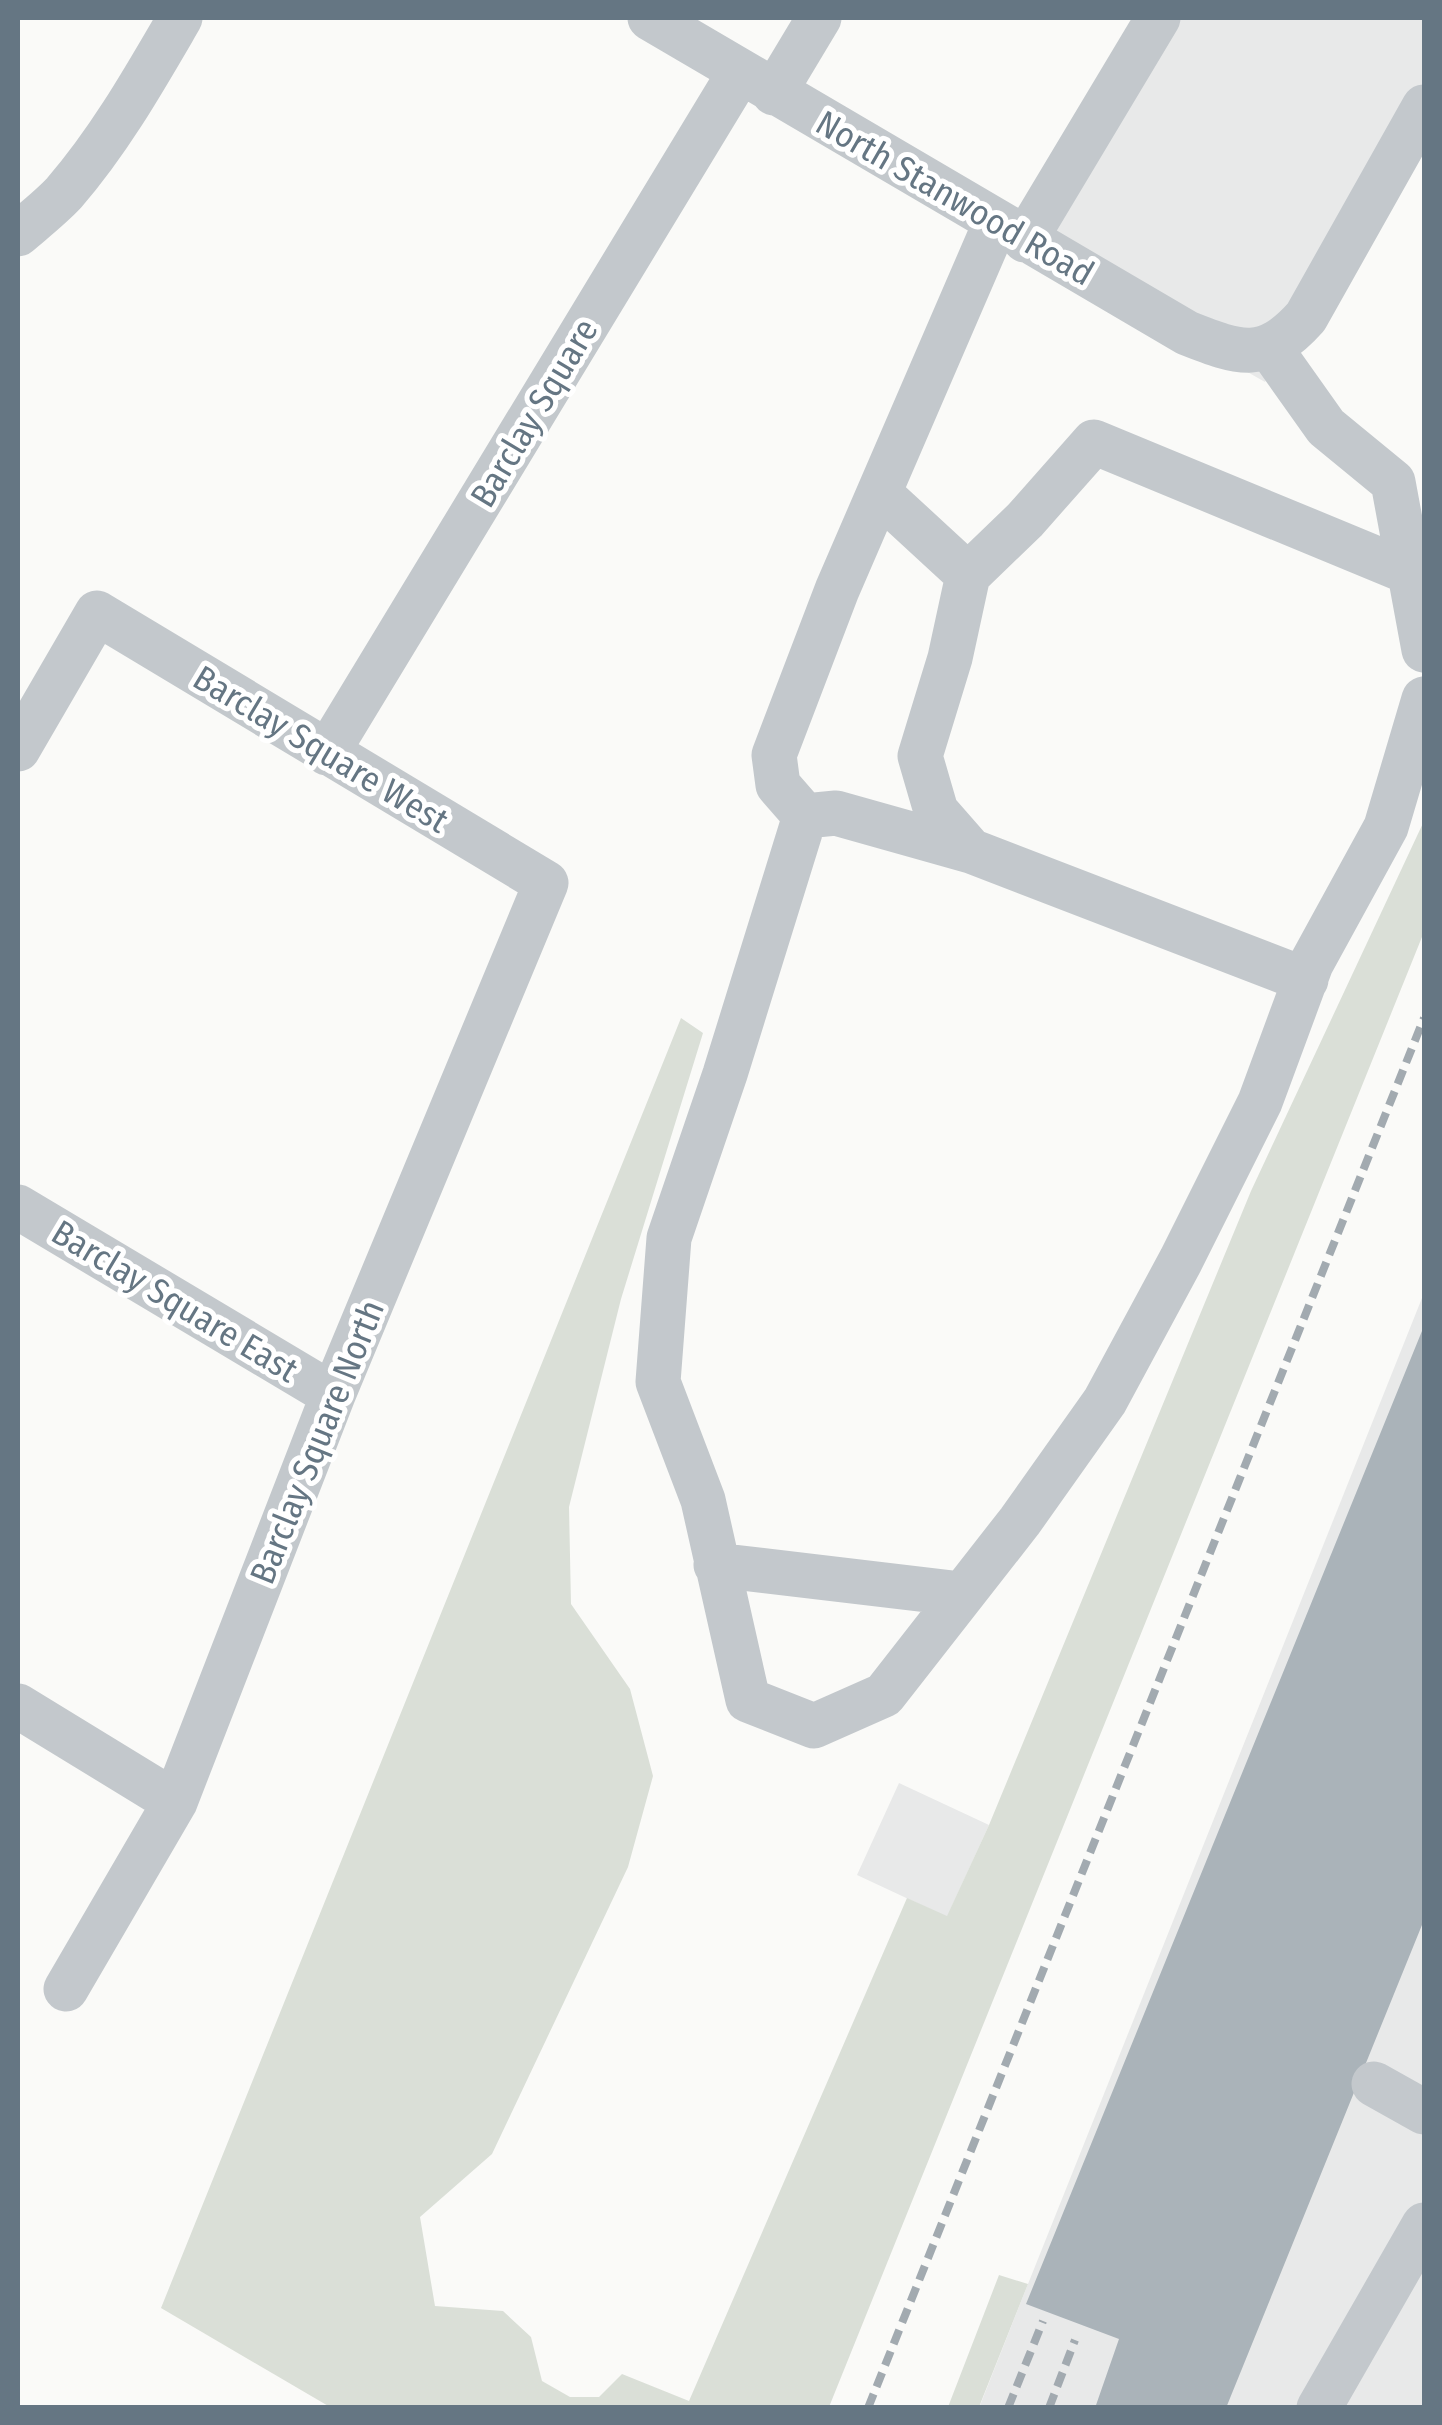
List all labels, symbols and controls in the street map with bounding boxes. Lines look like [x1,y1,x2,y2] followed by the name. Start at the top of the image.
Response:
[809,101,1101,295] street label: North Stanwood Road
[461,311,607,515] street label: Barclay Square
[186,656,457,842] street label: Barclay Square West
[44,1211,306,1391] street label: Barclay Square East
[241,1294,393,1590] street label: Barclay Square North

